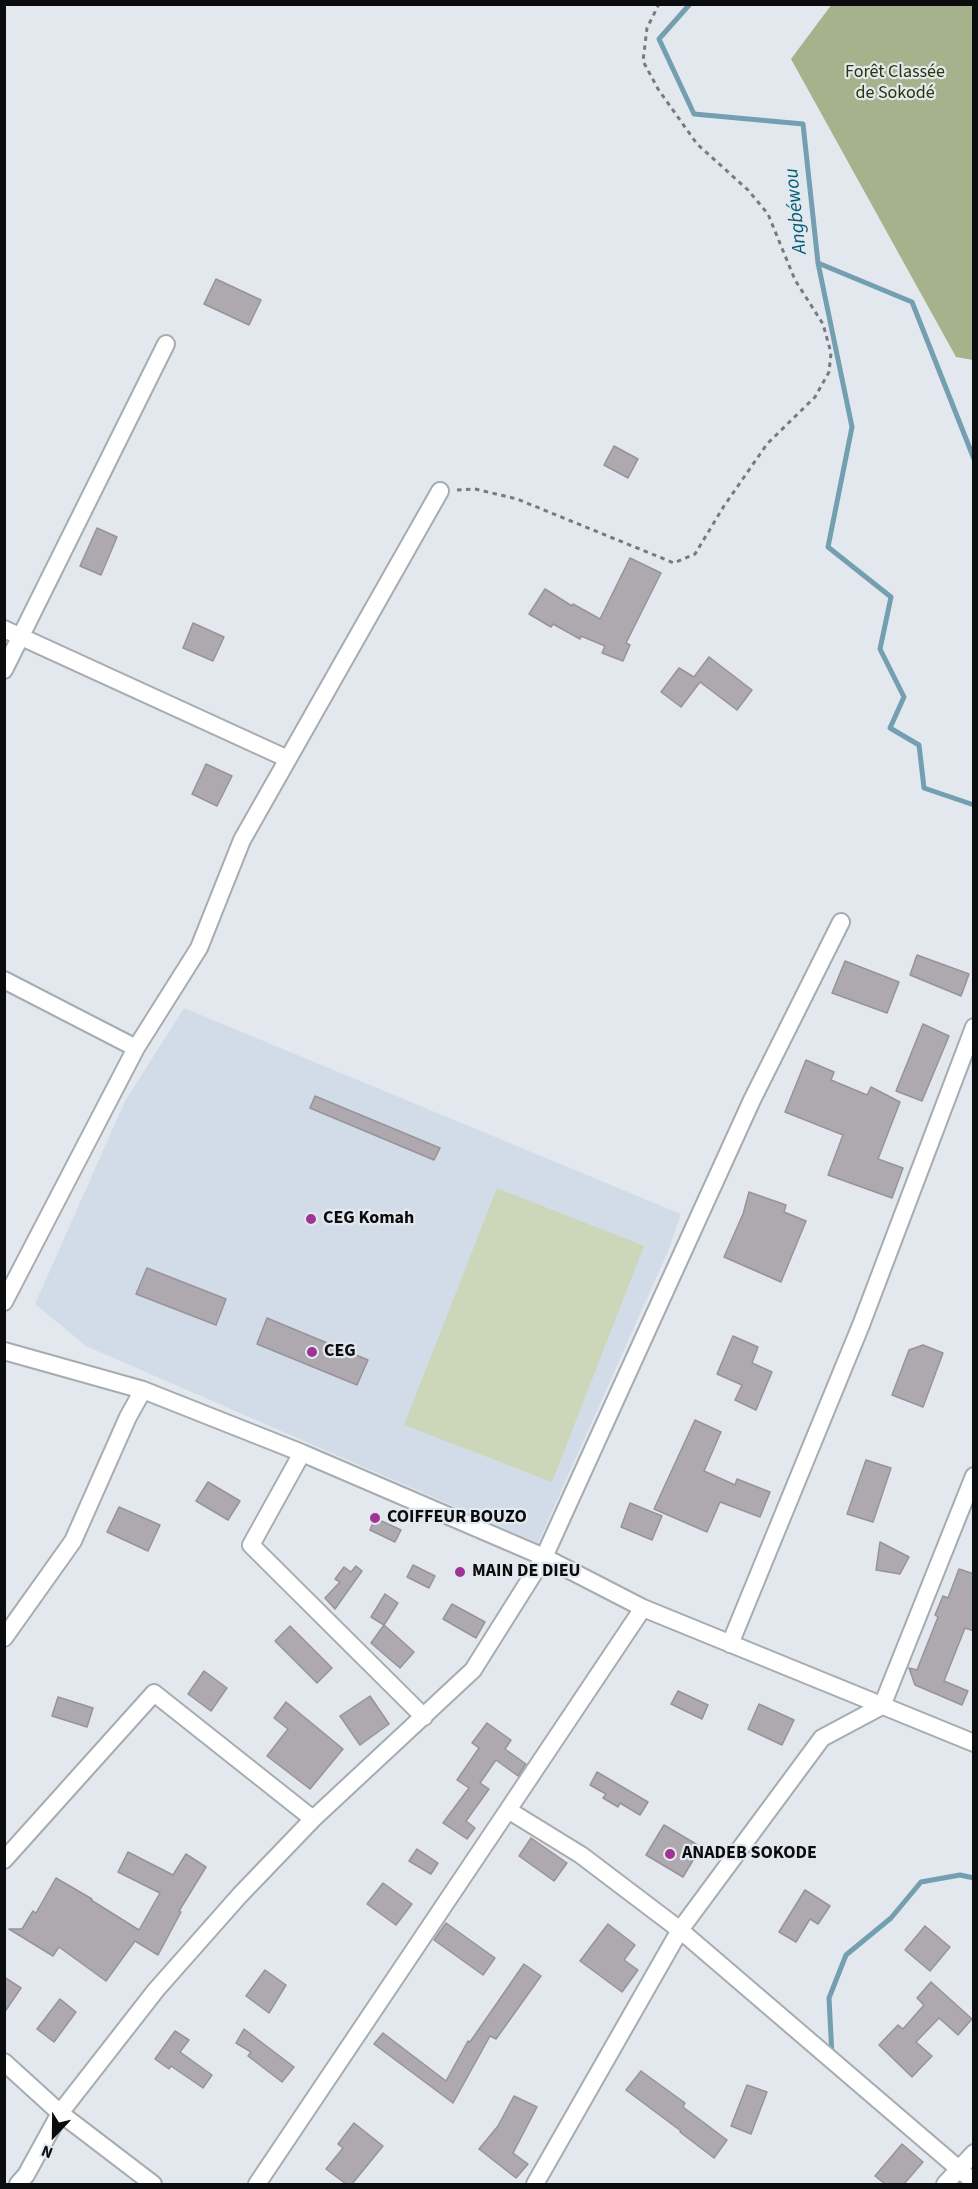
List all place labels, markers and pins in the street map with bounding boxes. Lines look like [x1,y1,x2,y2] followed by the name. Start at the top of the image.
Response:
[323,1208,414,1230] place label: CEG Komah
[304,1212,318,1226] marker: CEG Komah
[324,1341,356,1363] place label: CEG
[305,1345,319,1359] marker: CEG
[387,1507,527,1529] place label: COIFFEUR BOUZO
[368,1511,382,1525] marker: COIFFEUR BOUZO
[472,1561,581,1583] place label: MAIN DE DIEU
[453,1565,467,1579] marker: MAIN DE DIEU
[682,1843,817,1865] place label: ANADEB SOKODE
[663,1847,677,1861] marker: ANADEB SOKODE

